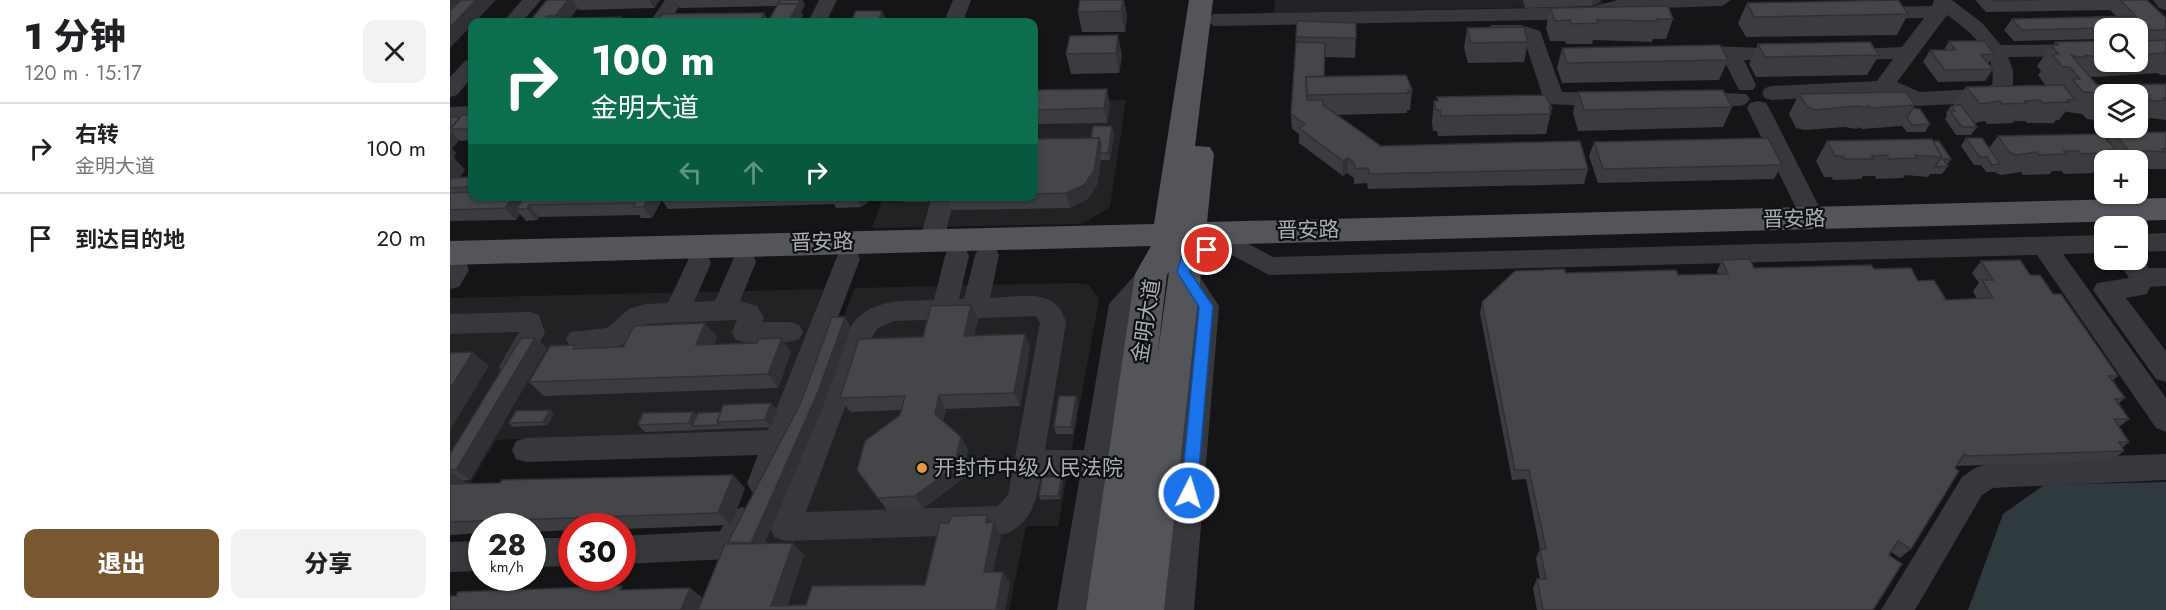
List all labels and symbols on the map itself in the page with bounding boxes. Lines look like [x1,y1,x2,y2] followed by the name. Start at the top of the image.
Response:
[1762,203,1826,235] street label: 晋安路
[1276,214,1340,246] street label: 晋安路
[1181,224,1232,275] pin
[790,226,854,258] street label: 晋安路
[1125,277,1167,365] street label: 金明大道
[934,453,1123,483] place label: 开封市中级人民法院
[915,461,929,475] marker: 开封市中级人民法院
[1157,461,1221,525] position arrow
[558,513,636,591] speed limit sign: 30

